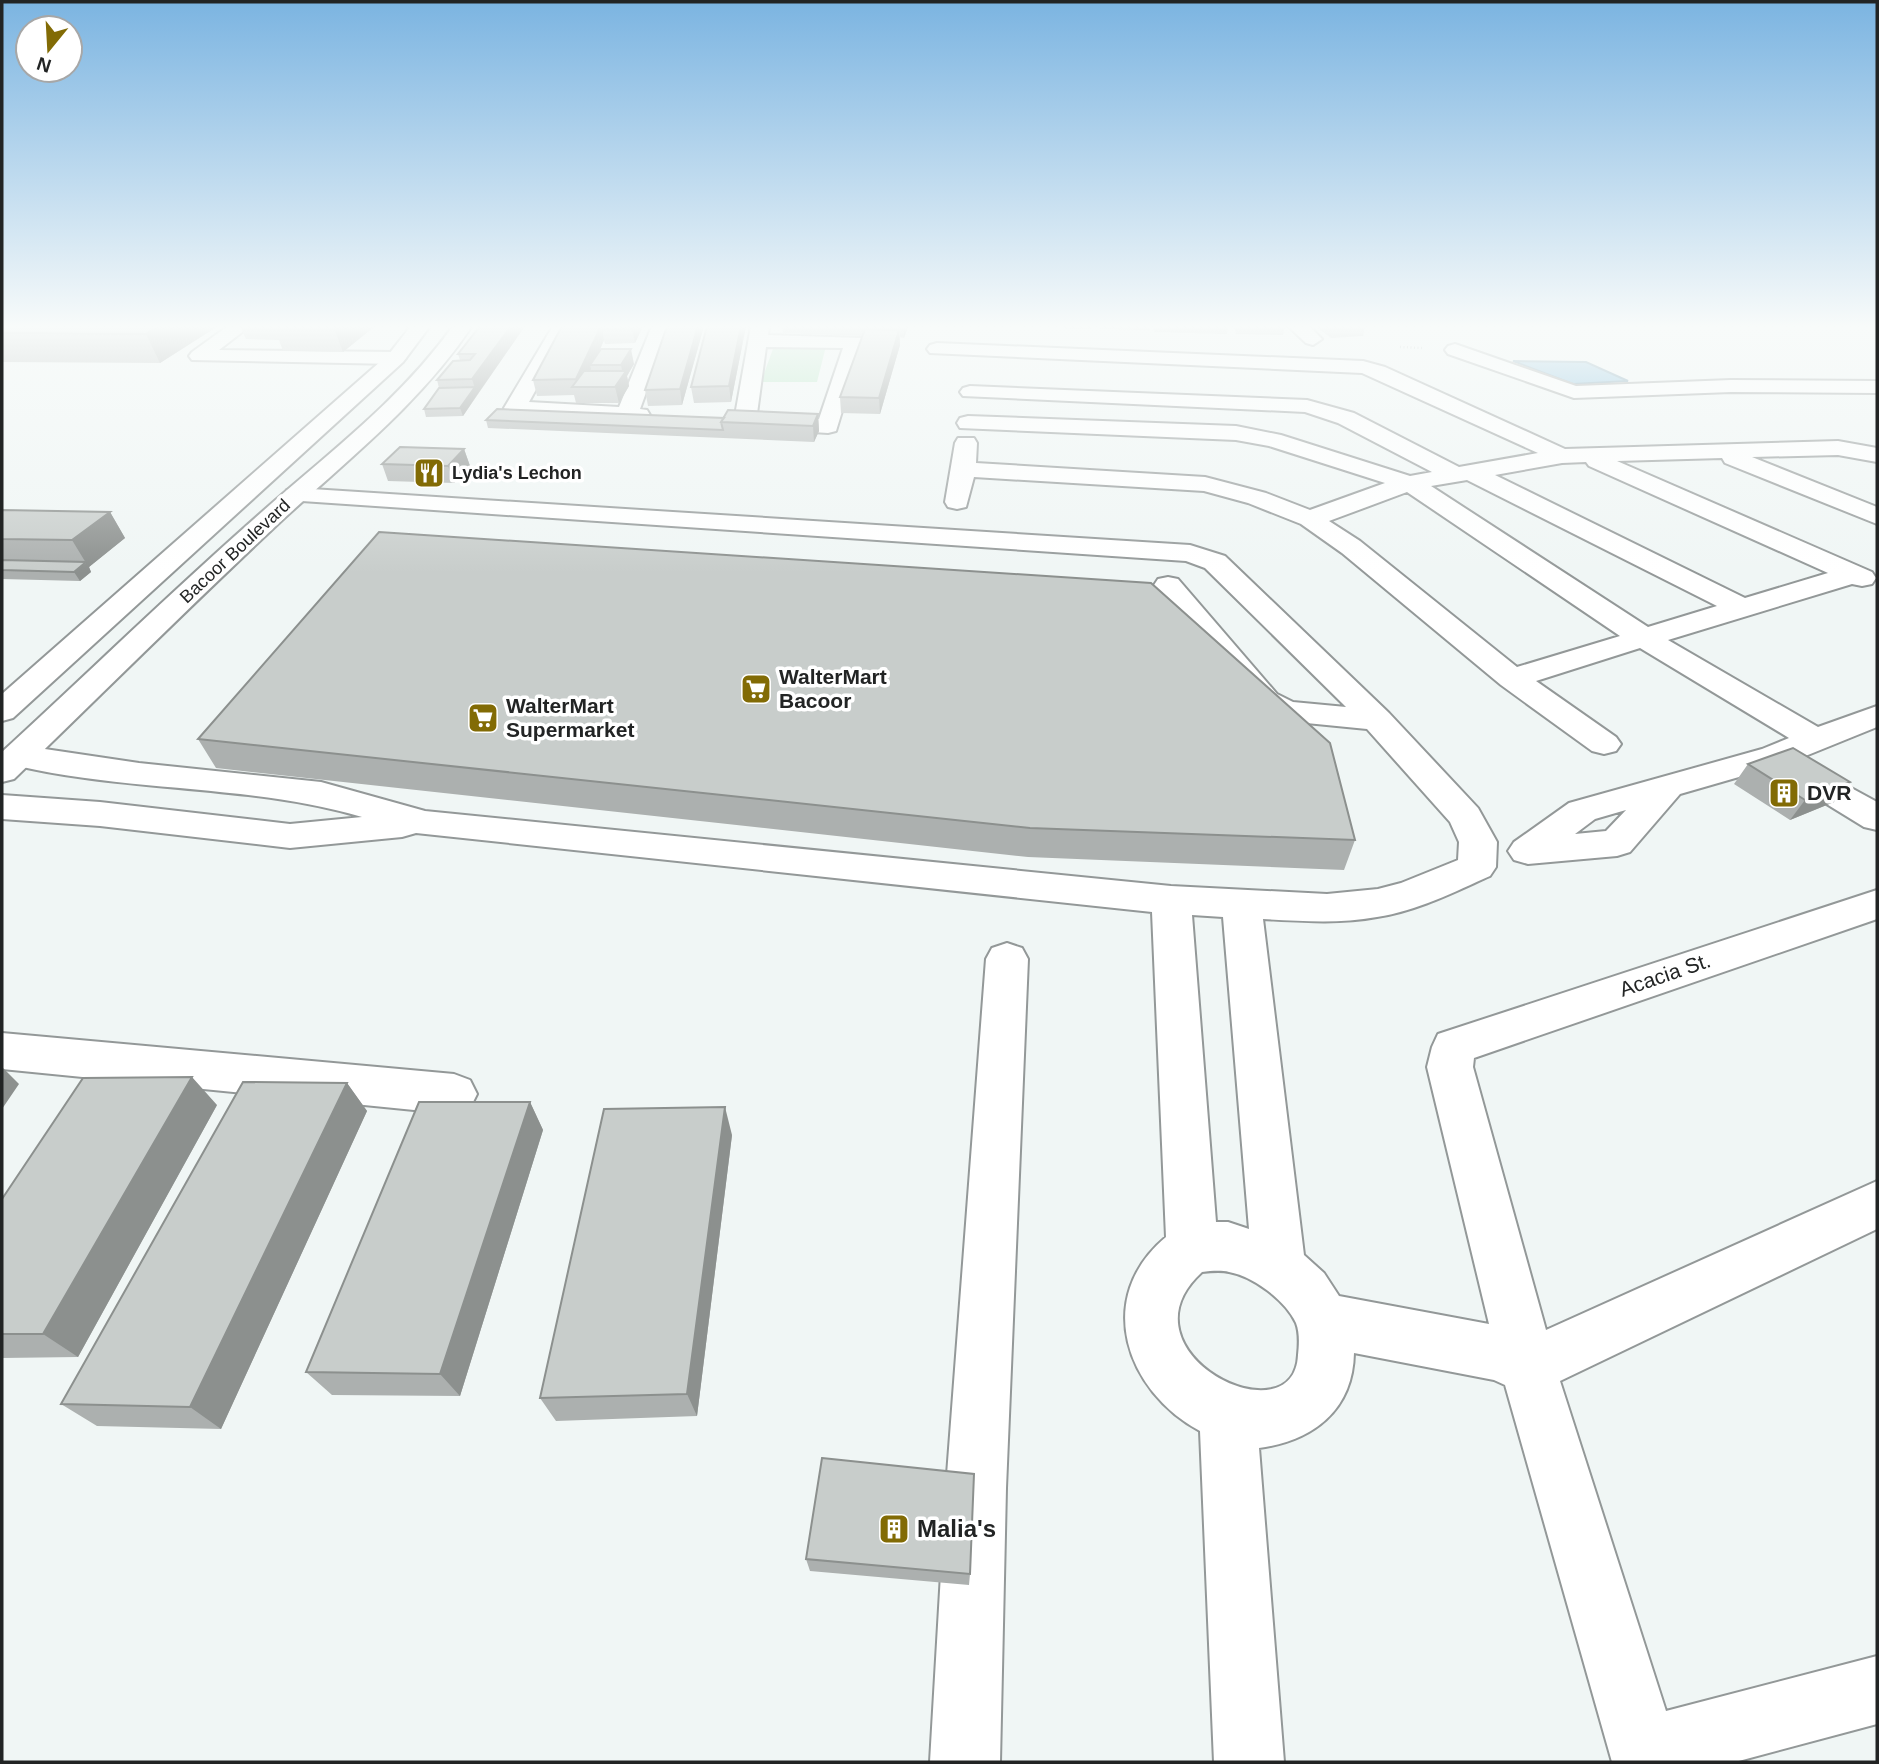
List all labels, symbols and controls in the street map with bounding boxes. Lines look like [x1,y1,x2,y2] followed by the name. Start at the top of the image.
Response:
[14,14,84,84] north arrow
[34,53,54,77] text: N
[412,456,446,490] restaurant icon: Lydia's Lechon
[452,463,582,483] place label: Lydia's Lechon
[176,495,294,607] street label: Bacoor Boulevard
[779,665,887,712] place label: WalterMart Bacoor
[739,672,773,706] supermarket icon: WalterMart Bacoor
[506,694,634,741] place label: WalterMart Supermarket
[466,701,500,735] supermarket icon: WalterMart Supermarket
[1767,776,1801,810] building icon: DVR
[1807,781,1851,804] place label: DVR
[1616,948,1713,1001] street label: Acacia St.
[877,1512,911,1546] building icon: Malia's
[917,1515,996,1542] place label: Malia's

